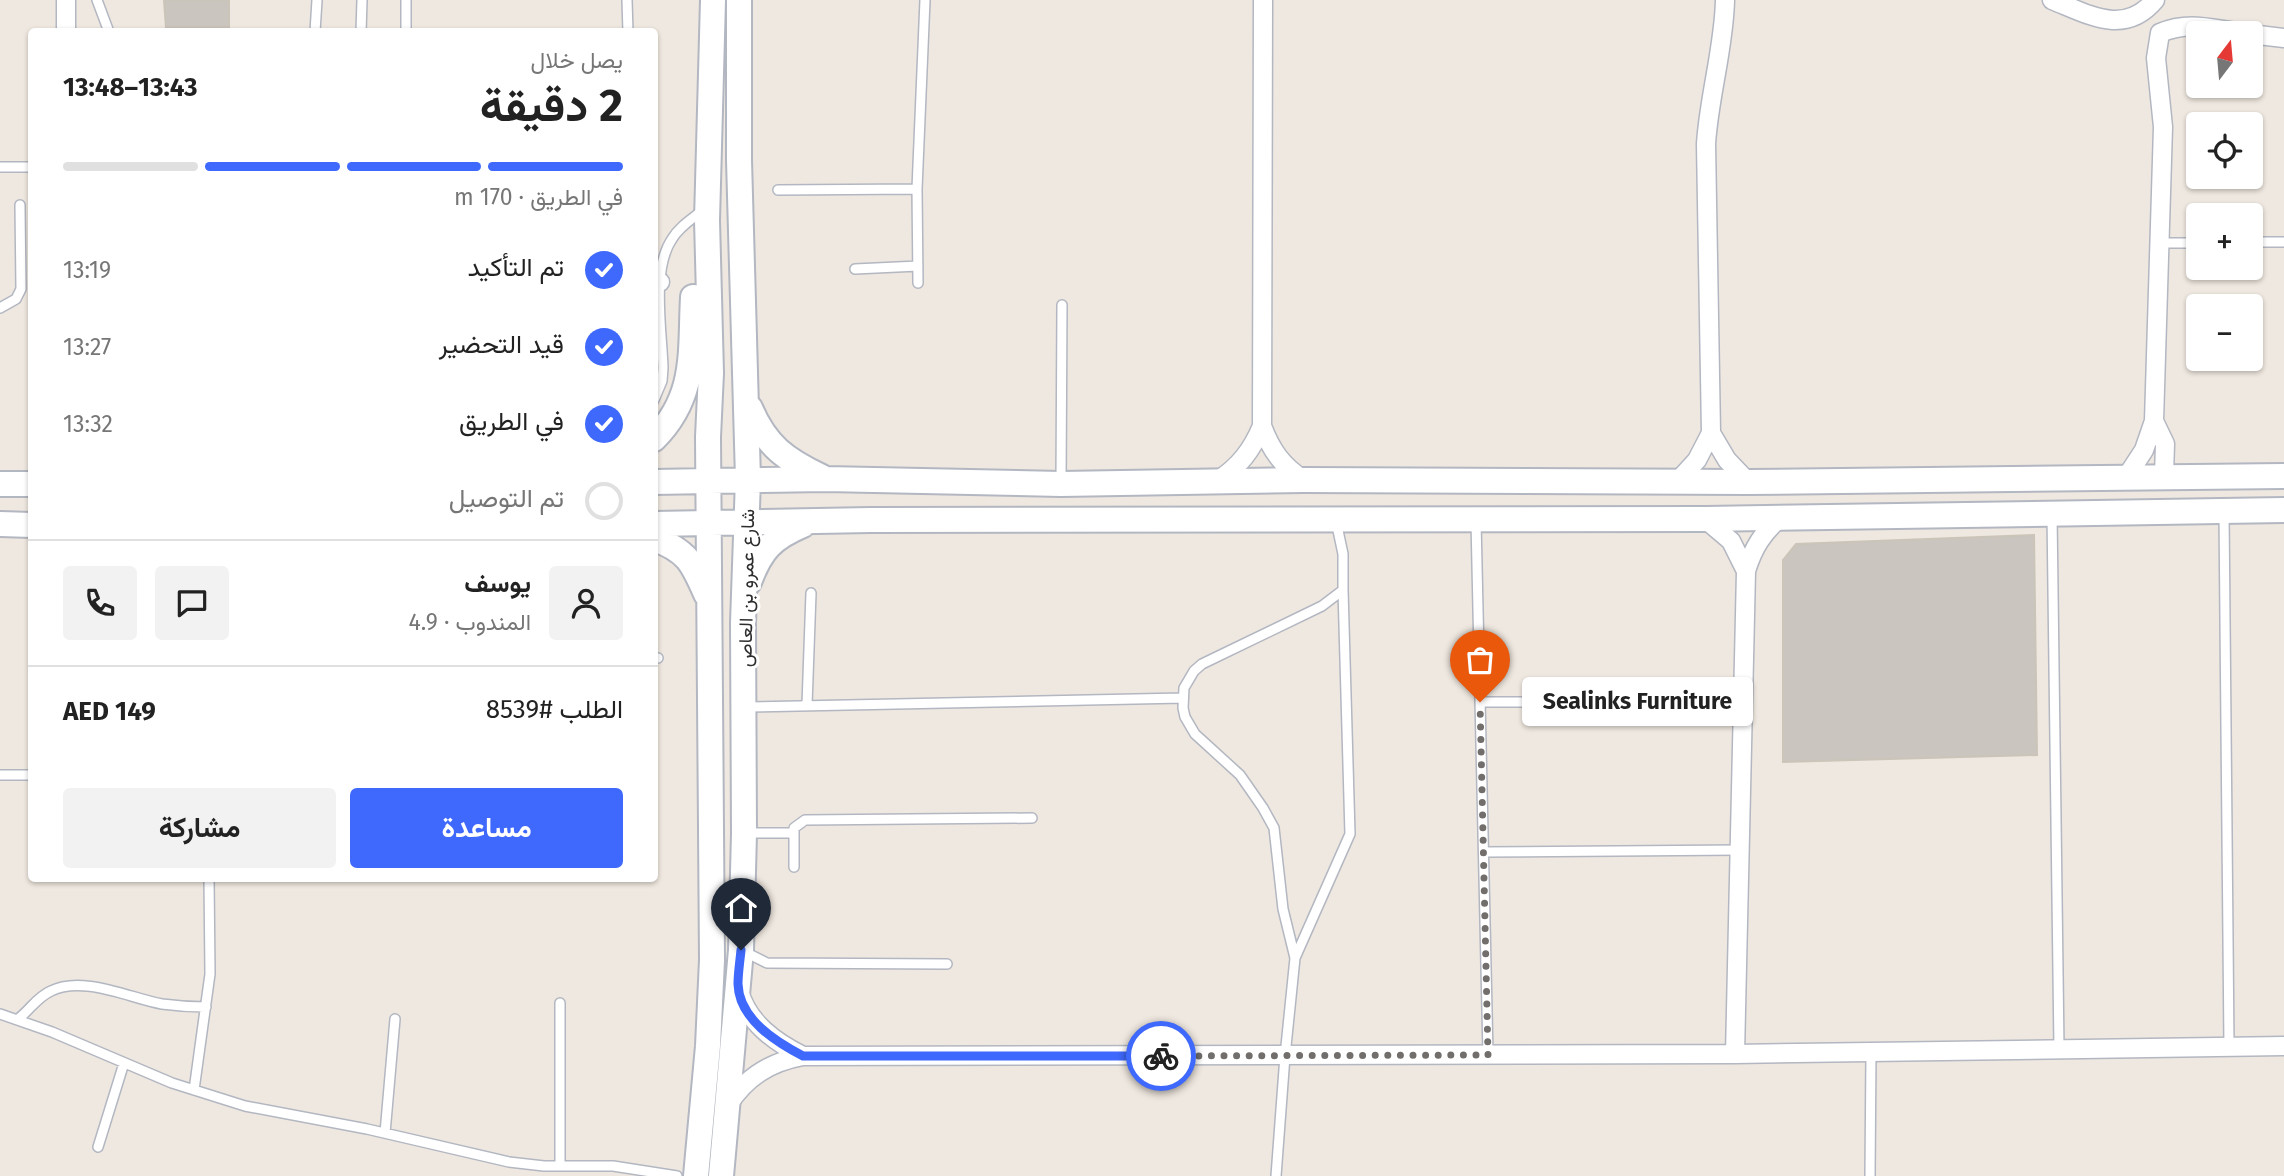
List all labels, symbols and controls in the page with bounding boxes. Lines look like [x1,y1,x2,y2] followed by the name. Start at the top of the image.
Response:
[2186,21,2263,98] north arrow
[2186,21,2263,371] map controls
[531,46,623,74] text: يصل خلال
[63,72,198,103] text: 13:43–13:48
[480,78,623,133] text: 2 دقيقة
[2186,112,2263,189] button: locate
[454,183,623,211] text: في الطريق · 170 m
[2186,203,2263,280] button: +
[585,251,623,289] icon: check
[468,252,564,283] text: تم التأكيد
[63,256,111,284] text: 13:19
[2186,294,2263,371] button: −
[585,328,623,366] icon: check
[439,329,564,360] text: قيد التحضير
[63,333,111,361] text: 13:27
[585,405,623,443] icon: check
[459,406,564,437] text: في الطريق
[63,410,113,438] text: 13:32
[449,483,564,514] text: تم التوصيل
[734,509,760,667] street label: شارع عمرو بن العاص
[63,566,137,640] button: phone
[155,566,229,640] button: chat
[549,566,623,640] button: person
[464,568,531,599] text: يوسف
[409,608,531,636] text: المندوب · 4.9
[1450,630,1510,702] pin
[1461,641,1499,679] icon: bag
[1522,678,1753,726] callout: Sealinks Furniture
[1543,687,1732,715] text: Sealinks Furniture
[486,694,623,725] text: الطلب #8539
[63,696,156,727] text: AED 149
[63,788,336,868] button: مشاركة
[350,788,623,868] button: مساعدة
[711,878,771,950] pin
[722,889,760,927] icon: home
[1126,1021,1196,1091] courier
[1142,1037,1180,1075] icon: bike

